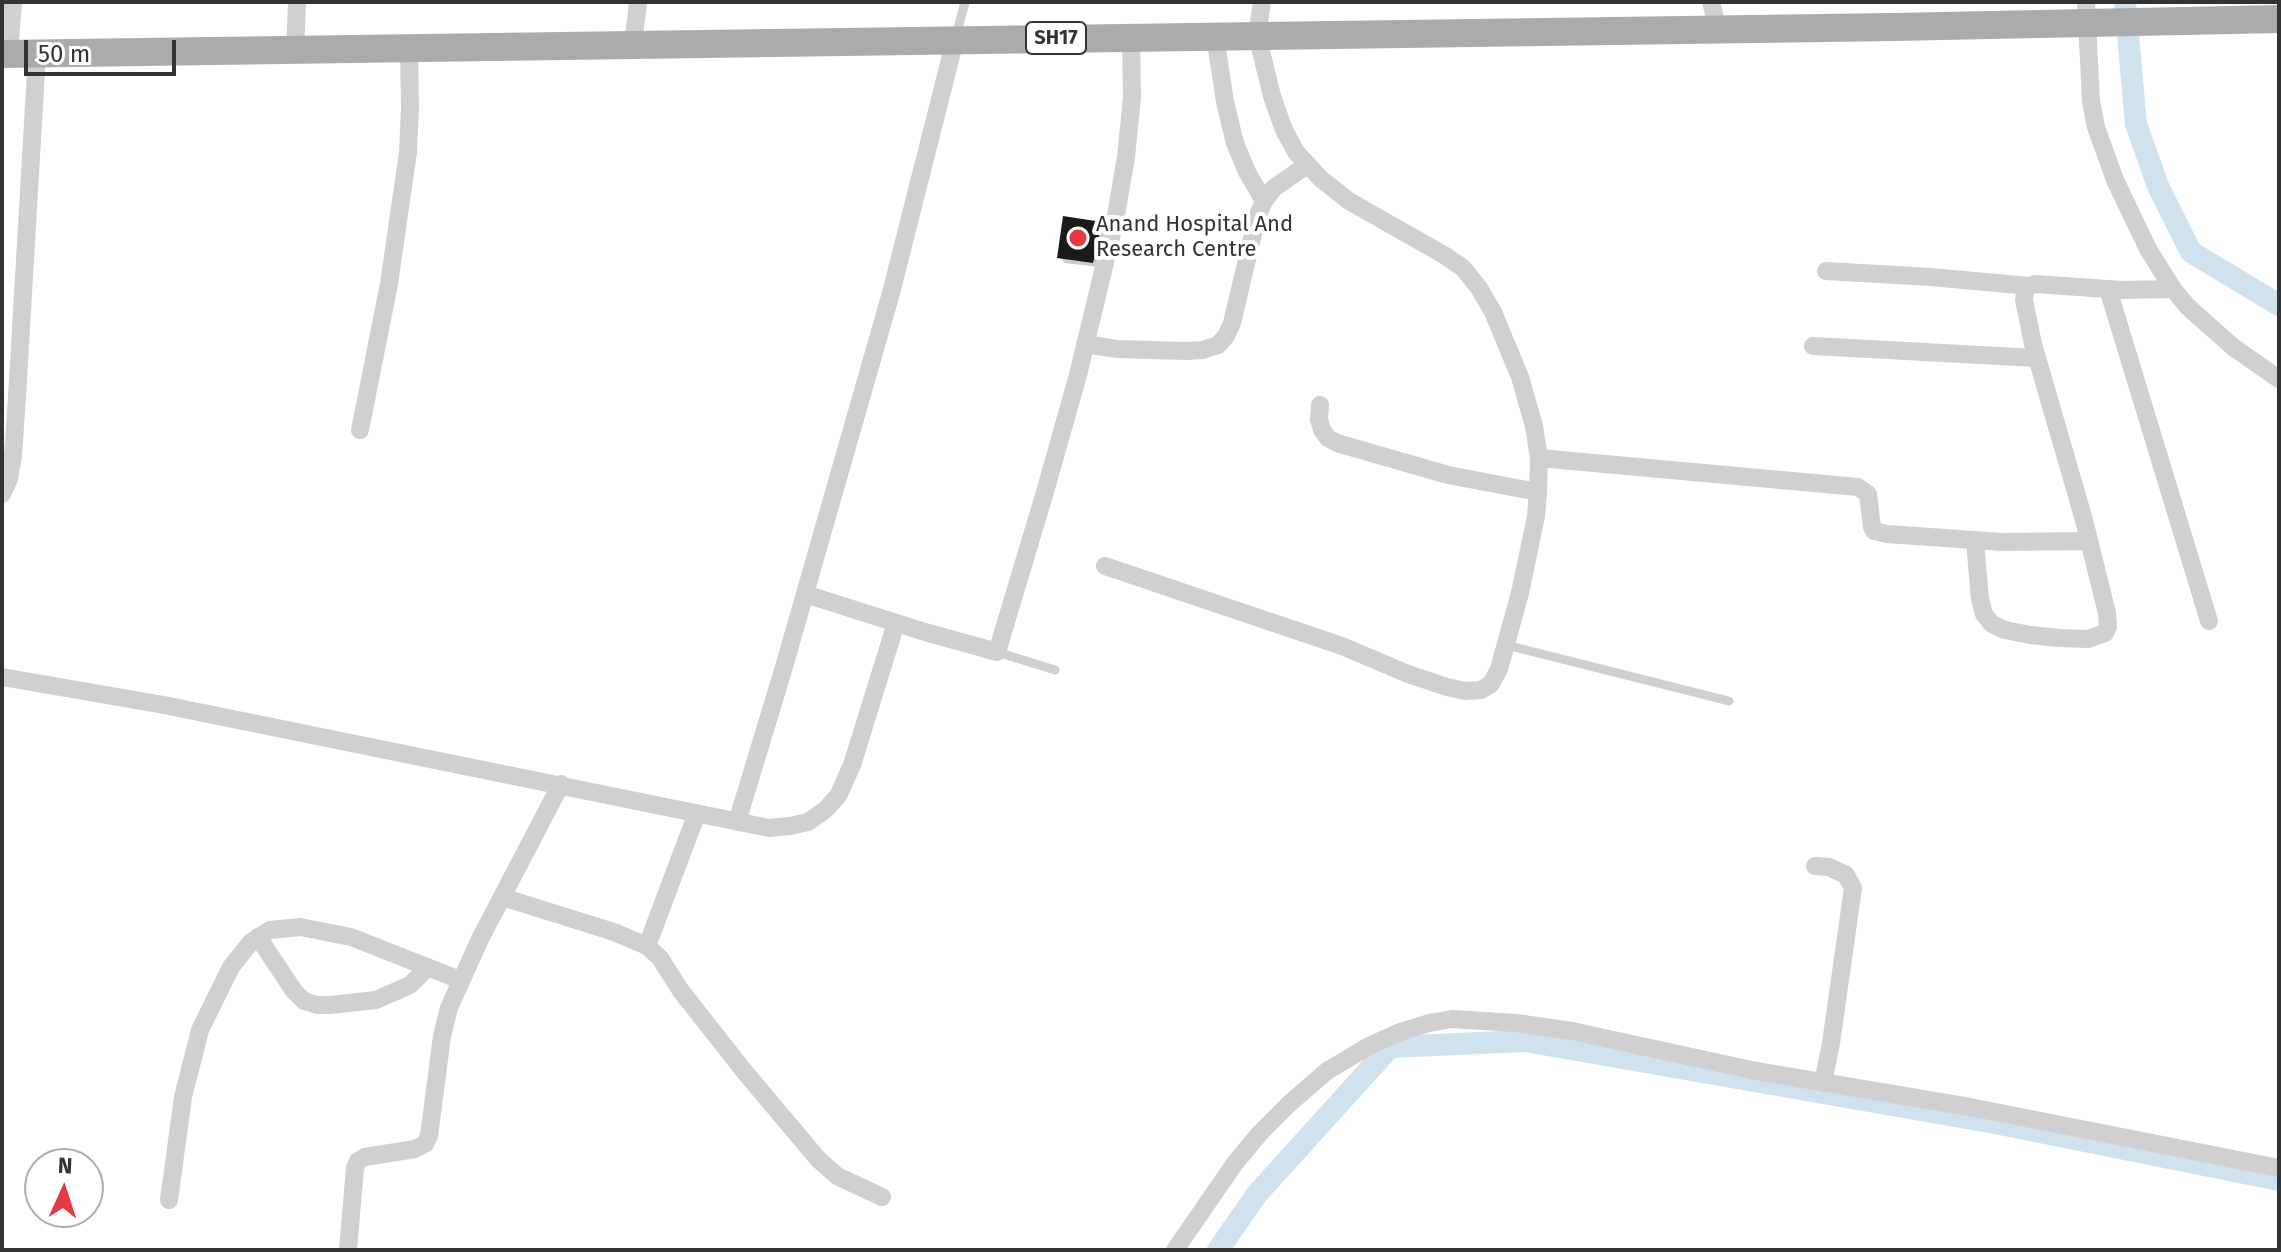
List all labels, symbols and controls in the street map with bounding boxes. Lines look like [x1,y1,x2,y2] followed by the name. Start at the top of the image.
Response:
[1026,22,1086,54] road number: SH17
[28,24,180,74] scale bar
[38,40,90,68] text: 50 m
[1096,212,1293,264] place label: Anand Hospital And Research Centre
[1067,227,1089,249] marker: Anand Hospital And Research Centre
[24,1148,104,1228] north arrow
[57,1152,73,1179] text: N

